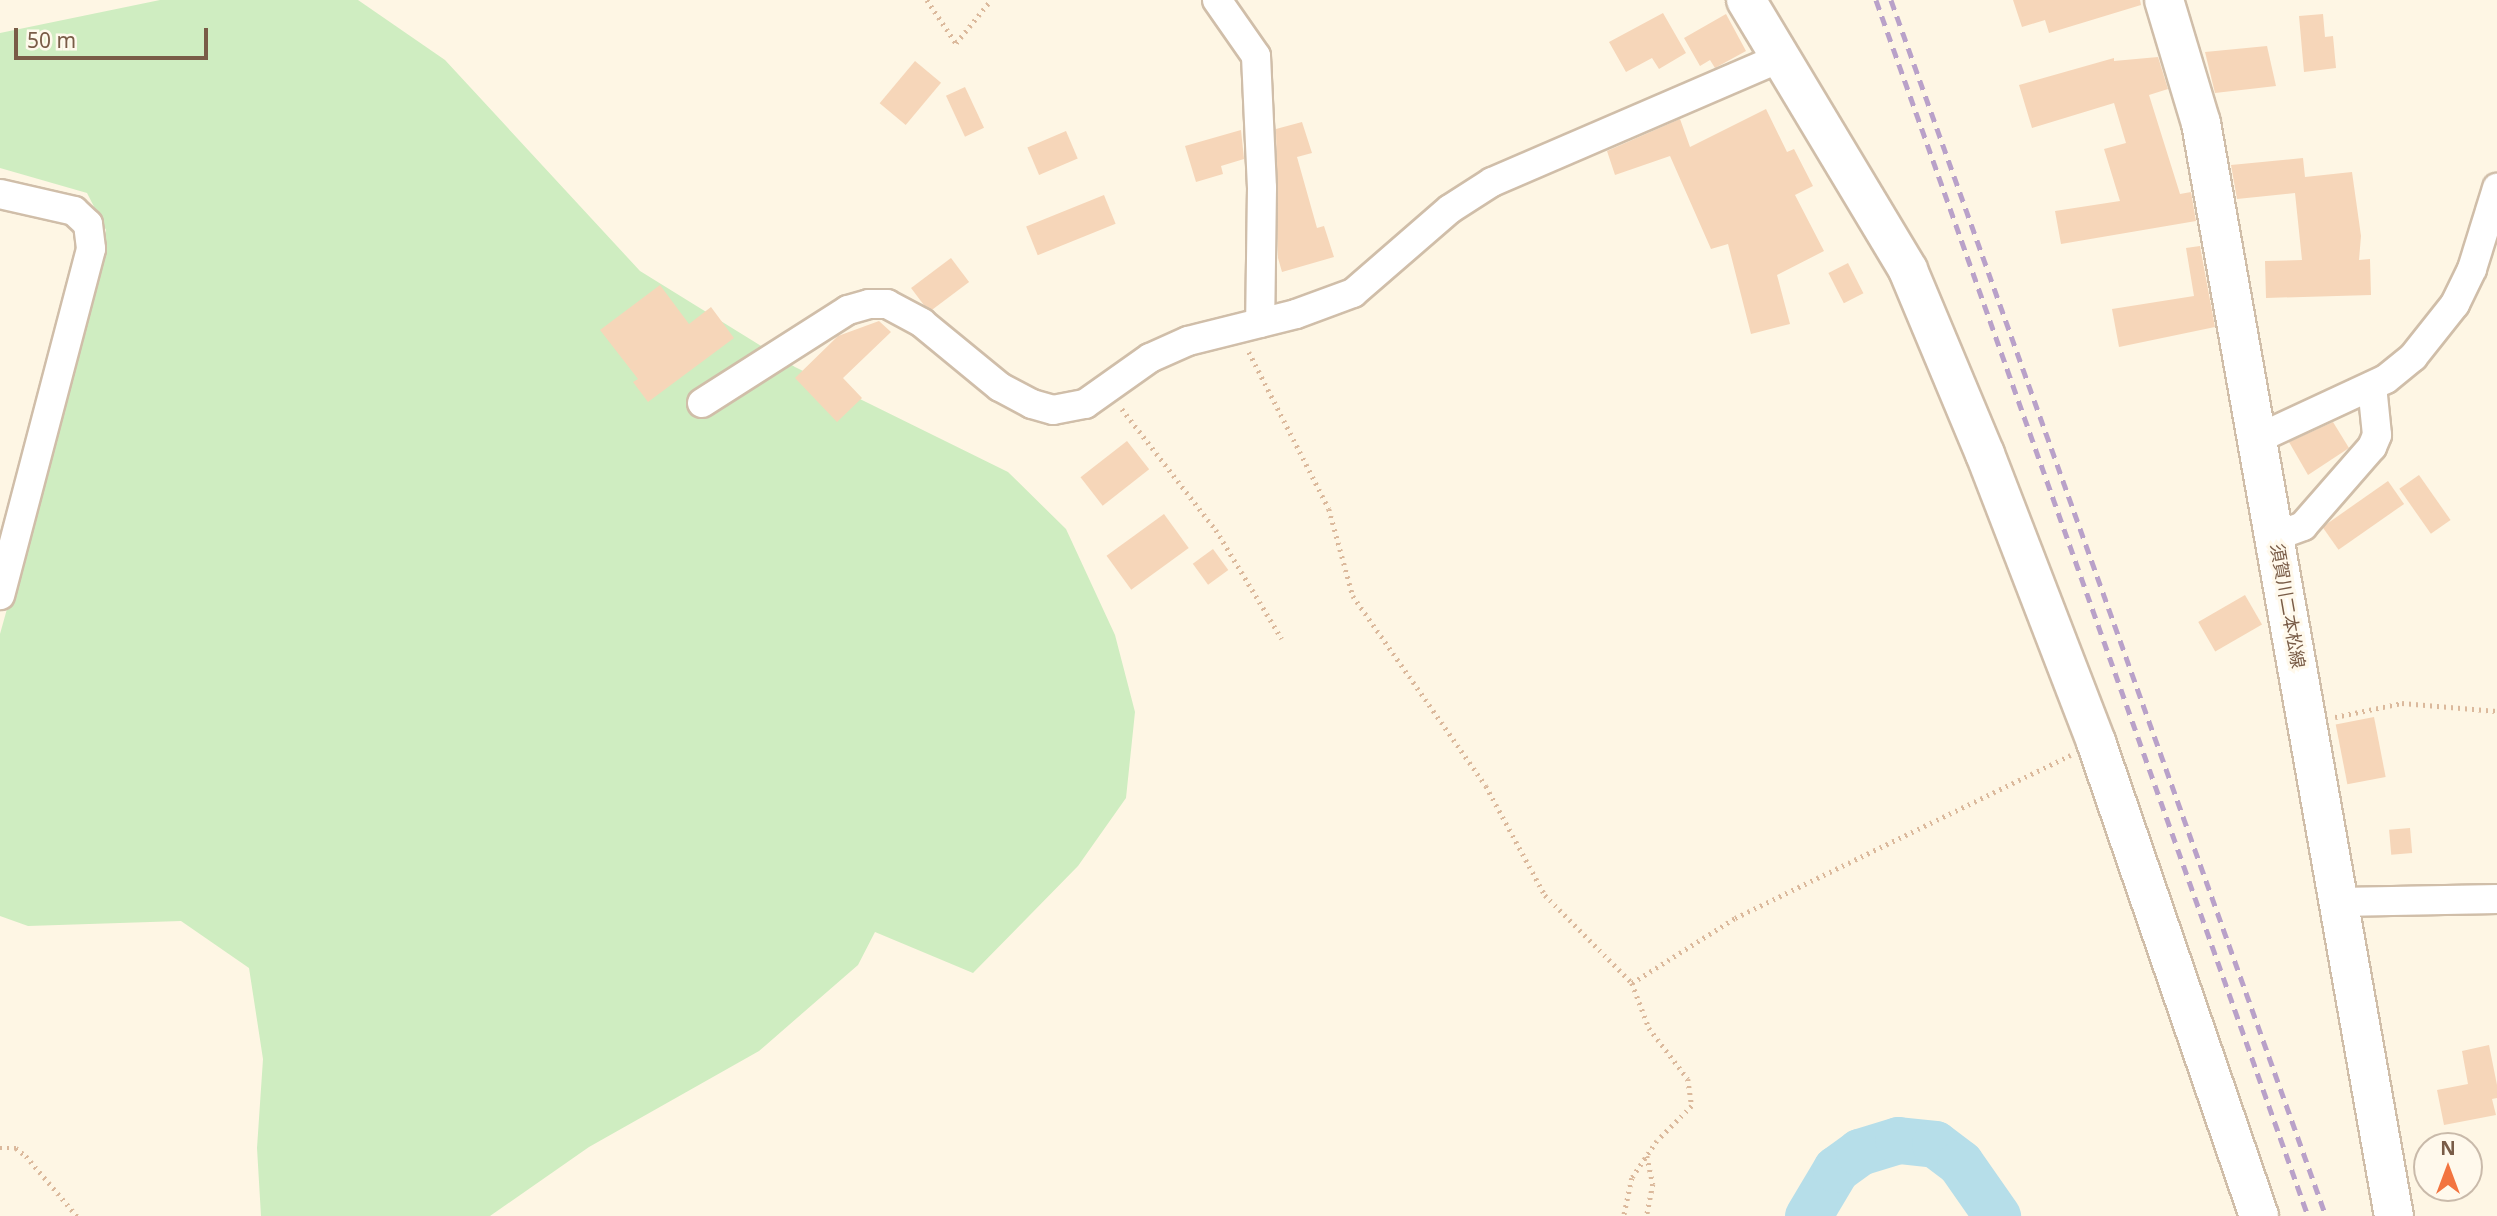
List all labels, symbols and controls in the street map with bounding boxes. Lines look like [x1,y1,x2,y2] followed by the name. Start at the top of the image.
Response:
[18,14,212,58] scale bar
[27,26,76,54] text: 50 m
[2266,542,2310,670] street label: 須賀川二本松線
[2413,1132,2483,1202] north arrow
[2440,1135,2456,1161] text: N

